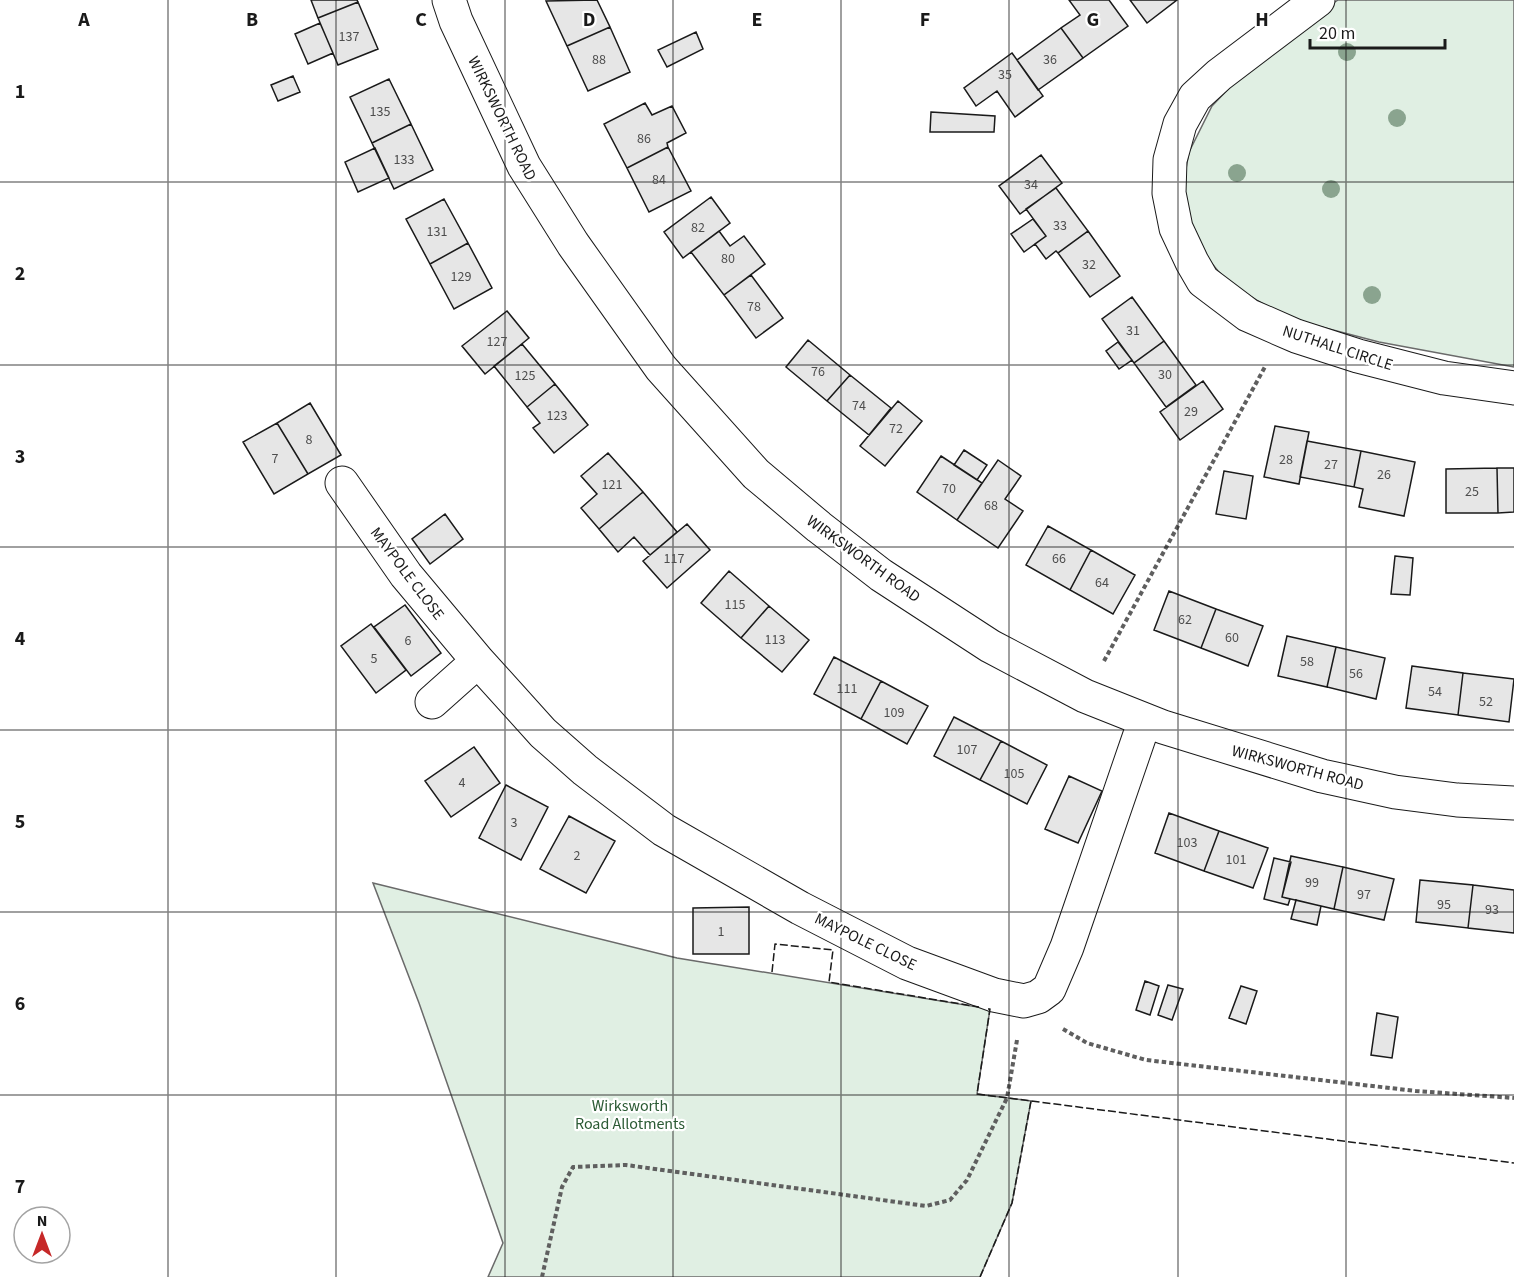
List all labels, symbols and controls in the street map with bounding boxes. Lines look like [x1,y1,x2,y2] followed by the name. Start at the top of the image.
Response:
[77,6,90,34] text: A
[246,6,258,34] text: B
[415,6,427,34] text: C
[583,6,595,34] text: D
[752,6,762,34] text: E
[920,6,930,34] text: F
[1087,6,1099,34] text: G
[1255,6,1269,34] text: H
[1310,12,1445,50] scale bar
[1319,21,1355,46] text: 20 m
[339,27,359,47] house number: 137
[592,50,606,70] house number: 88
[1043,50,1057,70] house number: 36
[462,53,542,184] street label: WIRKSWORTH ROAD
[998,65,1012,85] house number: 35
[15,78,25,106] text: 1
[370,102,390,122] house number: 135
[637,129,651,149] house number: 86
[394,150,414,170] house number: 133
[652,170,666,190] house number: 84
[1024,175,1038,195] house number: 34
[1053,216,1067,236] house number: 33
[691,218,705,238] house number: 82
[427,222,447,242] house number: 131
[721,249,735,269] house number: 80
[1082,255,1096,275] house number: 32
[15,260,25,288] text: 2
[451,267,471,287] house number: 129
[747,297,761,317] house number: 78
[1280,320,1396,376] street label: NUTHALL CIRCLE
[1126,321,1140,341] house number: 31
[487,332,507,352] house number: 127
[811,362,825,382] house number: 76
[1158,365,1172,385] house number: 30
[515,366,535,386] house number: 125
[852,396,866,416] house number: 74
[1184,402,1198,422] house number: 29
[547,406,567,426] house number: 123
[889,419,903,439] house number: 72
[306,430,313,450] house number: 8
[15,443,25,471] text: 3
[272,449,279,469] house number: 7
[1279,450,1293,470] house number: 28
[1324,455,1338,475] house number: 27
[1377,465,1391,485] house number: 26
[602,475,622,495] house number: 121
[942,479,956,499] house number: 70
[1465,482,1479,502] house number: 25
[984,496,998,516] house number: 68
[802,510,925,608] street label: WIRKSWORTH ROAD
[365,523,449,625] street label: MAYPOLE CLOSE
[664,549,684,569] house number: 117
[1052,549,1066,569] house number: 66
[1095,573,1109,593] house number: 64
[725,595,745,615] house number: 115
[1178,610,1192,630] house number: 62
[15,625,26,653] text: 4
[1225,628,1239,648] house number: 60
[765,630,785,650] house number: 113
[405,631,412,651] house number: 6
[371,649,378,669] house number: 5
[1300,652,1314,672] house number: 58
[1349,664,1363,684] house number: 56
[837,679,857,699] house number: 111
[1428,682,1442,702] house number: 54
[1479,692,1493,712] house number: 52
[884,703,904,723] house number: 109
[957,740,977,760] house number: 107
[1229,740,1366,796] street label: WIRKSWORTH ROAD
[1004,764,1024,784] house number: 105
[459,773,466,793] house number: 4
[15,808,25,836] text: 5
[511,813,518,833] house number: 3
[1177,833,1197,853] house number: 103
[574,846,581,866] house number: 2
[1226,850,1246,870] house number: 101
[1305,873,1319,893] house number: 99
[1357,885,1371,905] house number: 97
[1437,895,1451,915] house number: 95
[1485,900,1499,920] house number: 93
[811,908,920,976] street label: MAYPOLE CLOSE
[718,922,725,942] house number: 1
[15,990,25,1018] text: 6
[575,1095,685,1135] park label: Wirksworth Road Allotments
[15,1173,25,1201] text: 7
[12,1205,72,1265] north arrow
[37,1210,47,1232] text: N

